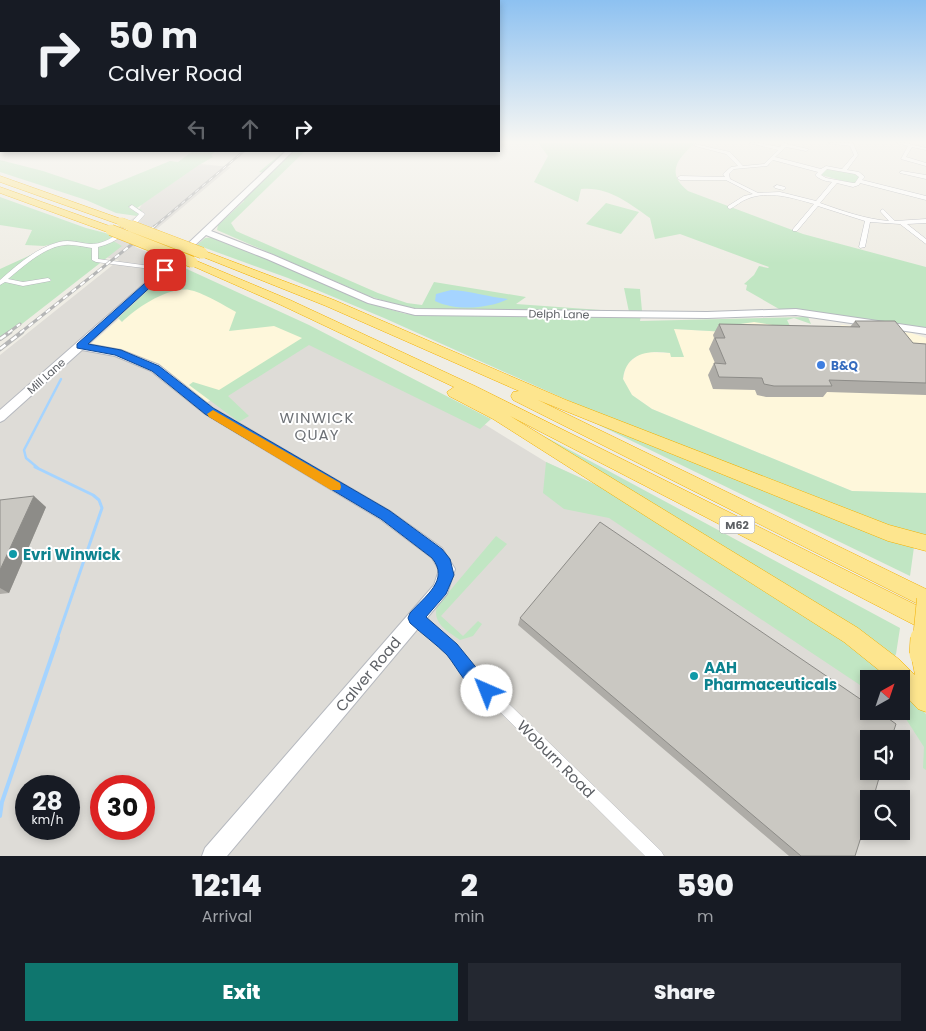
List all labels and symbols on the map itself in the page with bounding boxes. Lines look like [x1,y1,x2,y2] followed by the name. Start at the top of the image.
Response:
[144,249,186,291] pin
[528,305,590,323] street label: Delph Lane
[23,354,69,398] street label: Mill Lane
[831,357,858,374] place label: B&Q
[815,359,827,371] marker: B&Q
[280,407,354,445] district label: WINWICK QUAY
[720,516,754,534] road number: M62
[23,544,121,565] place label: Evri Winwick
[7,548,19,560] marker: Evri Winwick
[330,632,406,716] street label: Calver Road
[704,657,837,695] place label: AAH Pharmaceuticals
[460,664,512,716] position arrow
[688,670,700,682] marker: AAH Pharmaceuticals
[860,670,910,720] north arrow
[512,715,600,803] street label: Woburn Road
[90,775,155,840] speed limit sign: 30

